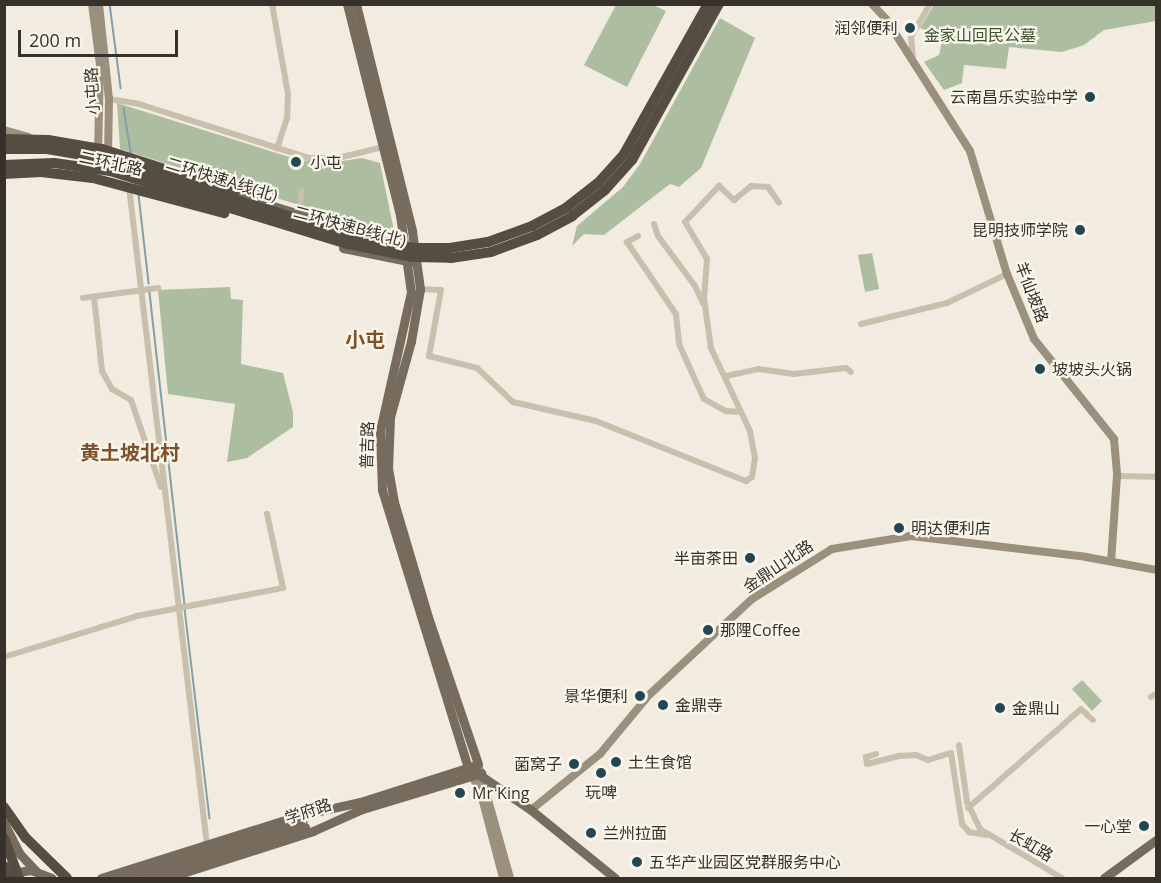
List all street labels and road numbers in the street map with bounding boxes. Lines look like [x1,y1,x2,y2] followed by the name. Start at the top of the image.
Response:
[81,67,103,115] street label: 小屯路
[78,147,144,179] street label: 二环北路
[164,153,280,205] street label: 二环快速A线(北)
[292,202,408,250] street label: 二环快速B线(北)
[1012,259,1052,325] street label: 羊仙坡路
[357,421,377,469] street label: 普吉路
[739,536,817,596] street label: 金鼎山北路
[282,794,334,828] street label: 学府路
[1005,825,1057,865] street label: 长虹路

